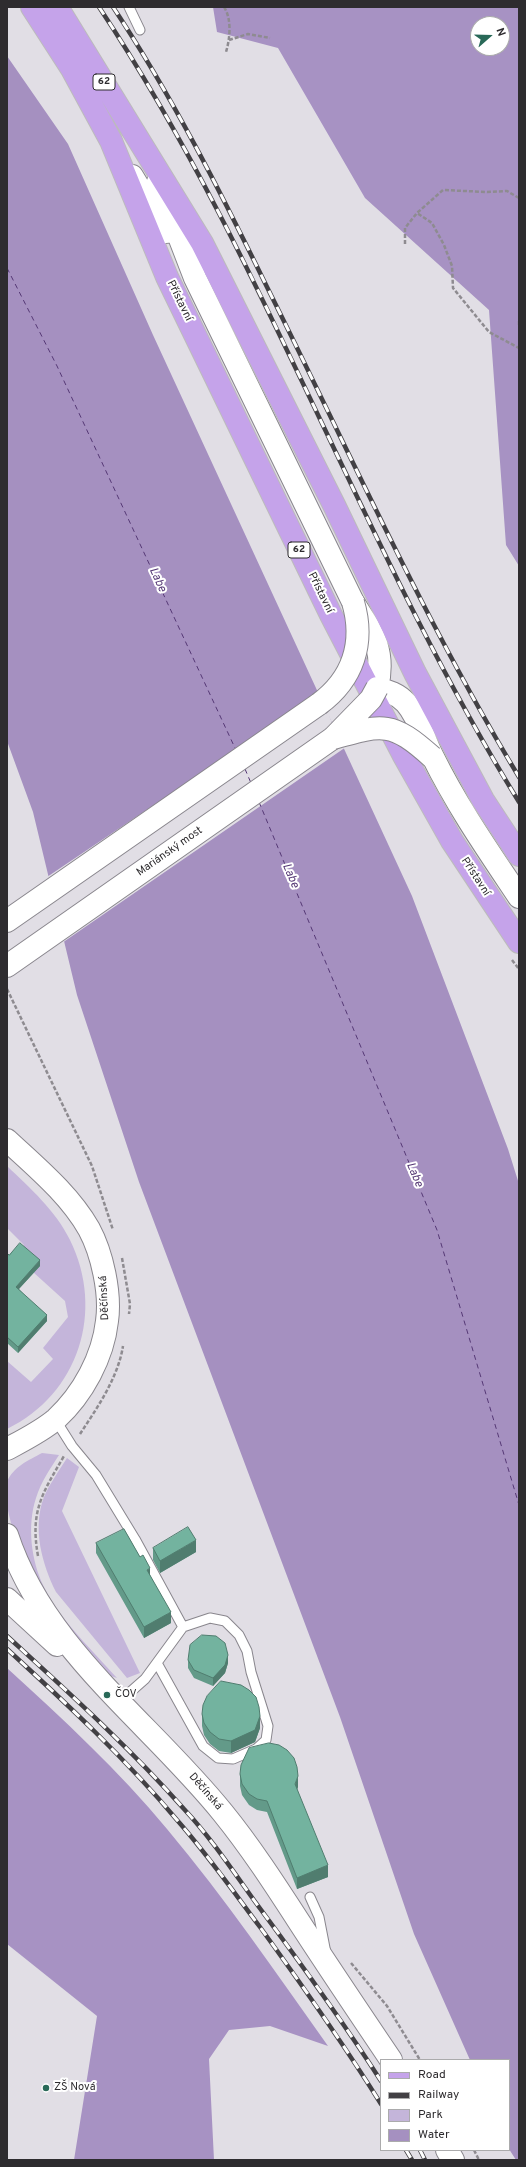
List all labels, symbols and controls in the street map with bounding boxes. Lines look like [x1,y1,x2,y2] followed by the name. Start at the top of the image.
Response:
[470,16,510,56] north arrow
[492,26,508,38] text: N
[93,74,115,90] road number: 62
[164,279,194,323] street label: Přístavní
[288,542,310,558] road number: 62
[145,565,169,595] water label: Labe
[305,571,335,615] street label: Přístavní
[134,824,206,880] street label: Mariánský most
[458,855,492,899] street label: Přístavní
[278,861,302,891] water label: Labe
[402,1160,426,1190] water label: Labe
[97,1275,113,1321] street label: Děčínská
[115,1688,137,1702] place label: ČOV
[102,1690,112,1700] marker: ČOV
[185,1771,225,1813] street label: Děčínská
[380,2059,510,2151] legend
[418,2067,446,2083] text: Road
[54,2081,96,2095] place label: ZŠ Nová
[41,2083,51,2093] marker: ZŠ Nová
[418,2087,459,2103] text: Railway
[418,2107,443,2123] text: Park
[418,2127,450,2143] text: Water

